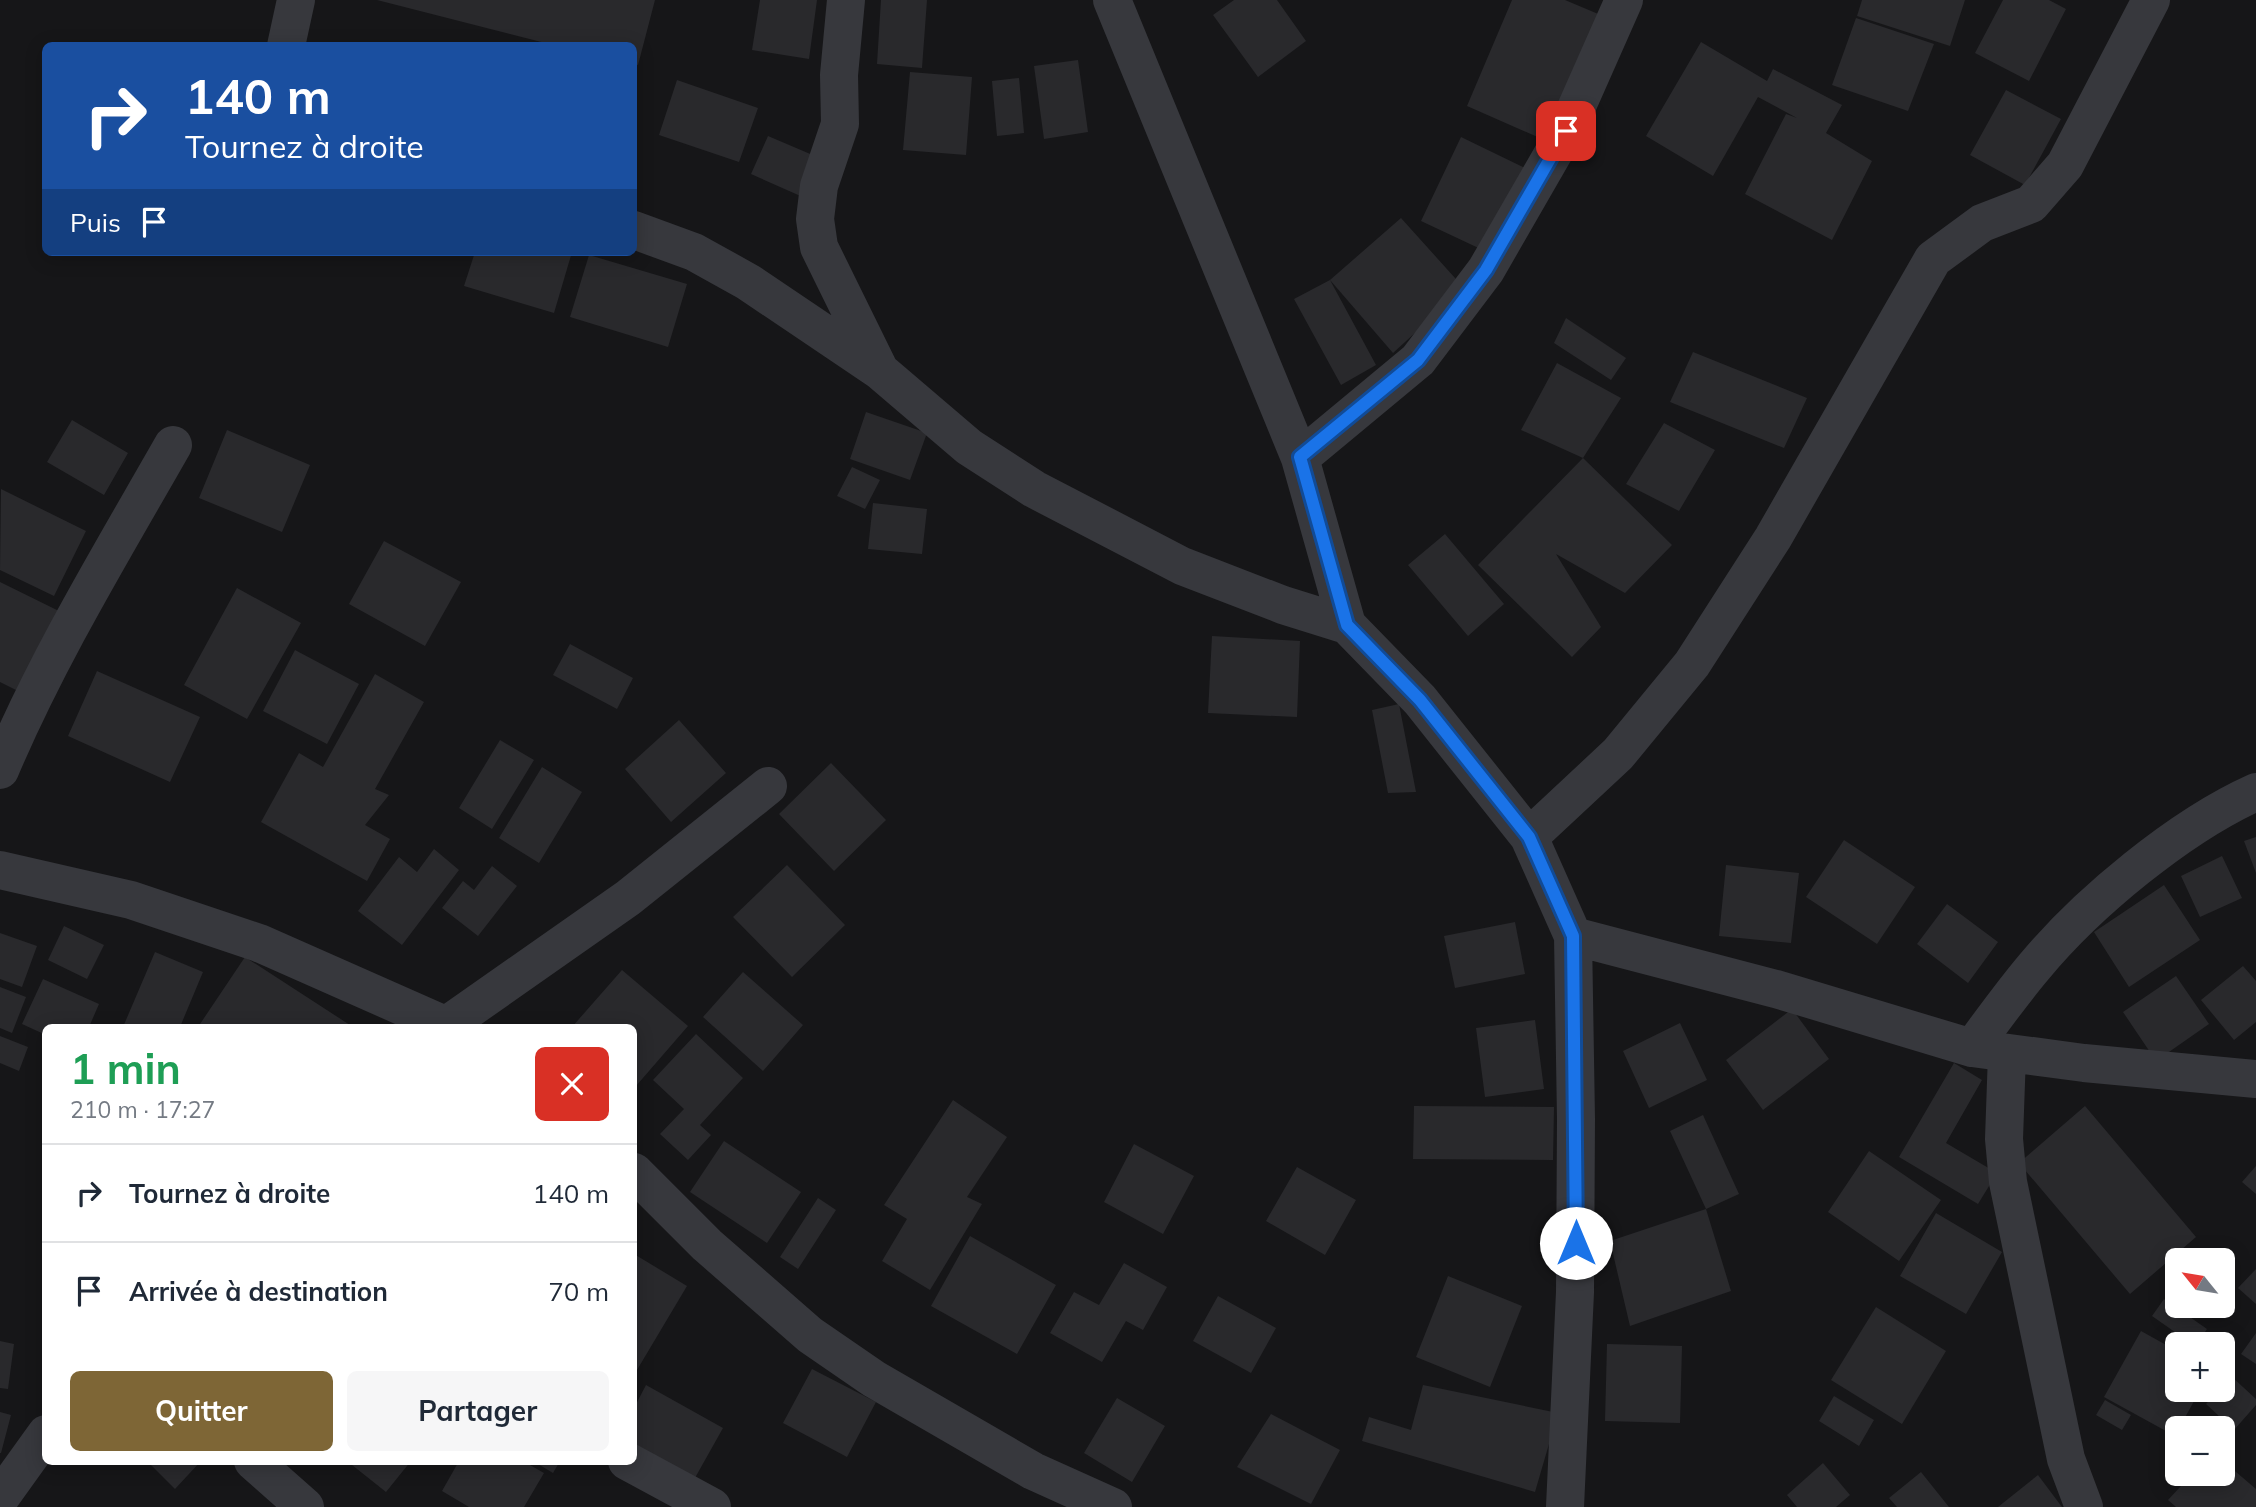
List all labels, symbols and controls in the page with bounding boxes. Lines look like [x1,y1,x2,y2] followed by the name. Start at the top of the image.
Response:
[185,65,331,126] text: 140 m
[70,70,161,161] icon: right
[1536,101,1596,161] pin
[1547,112,1585,150] icon: arrive
[185,126,424,166] text: Tournez à droite
[135,203,173,241] icon: arrive
[70,206,121,239] text: Puis
[70,1042,181,1095] text: 1 min
[535,1047,609,1121] button: close
[70,1095,215,1124] text: 210 m · 17:27
[70,1174,108,1212] icon: right
[129,1177,330,1210] text: Tournez à droite
[533,1177,609,1210] text: 140 m
[1539,1206,1613,1280] position arrow
[2165,1248,2235,1318] north arrow
[2165,1248,2235,1486] map controls
[70,1272,108,1310] icon: arrive
[129,1275,388,1308] text: Arrivée à destination
[548,1275,609,1308] text: 70 m
[2165,1332,2235,1402] button: +
[70,1371,333,1451] button: Quitter
[347,1371,609,1451] button: Partager
[2165,1416,2235,1486] button: −

